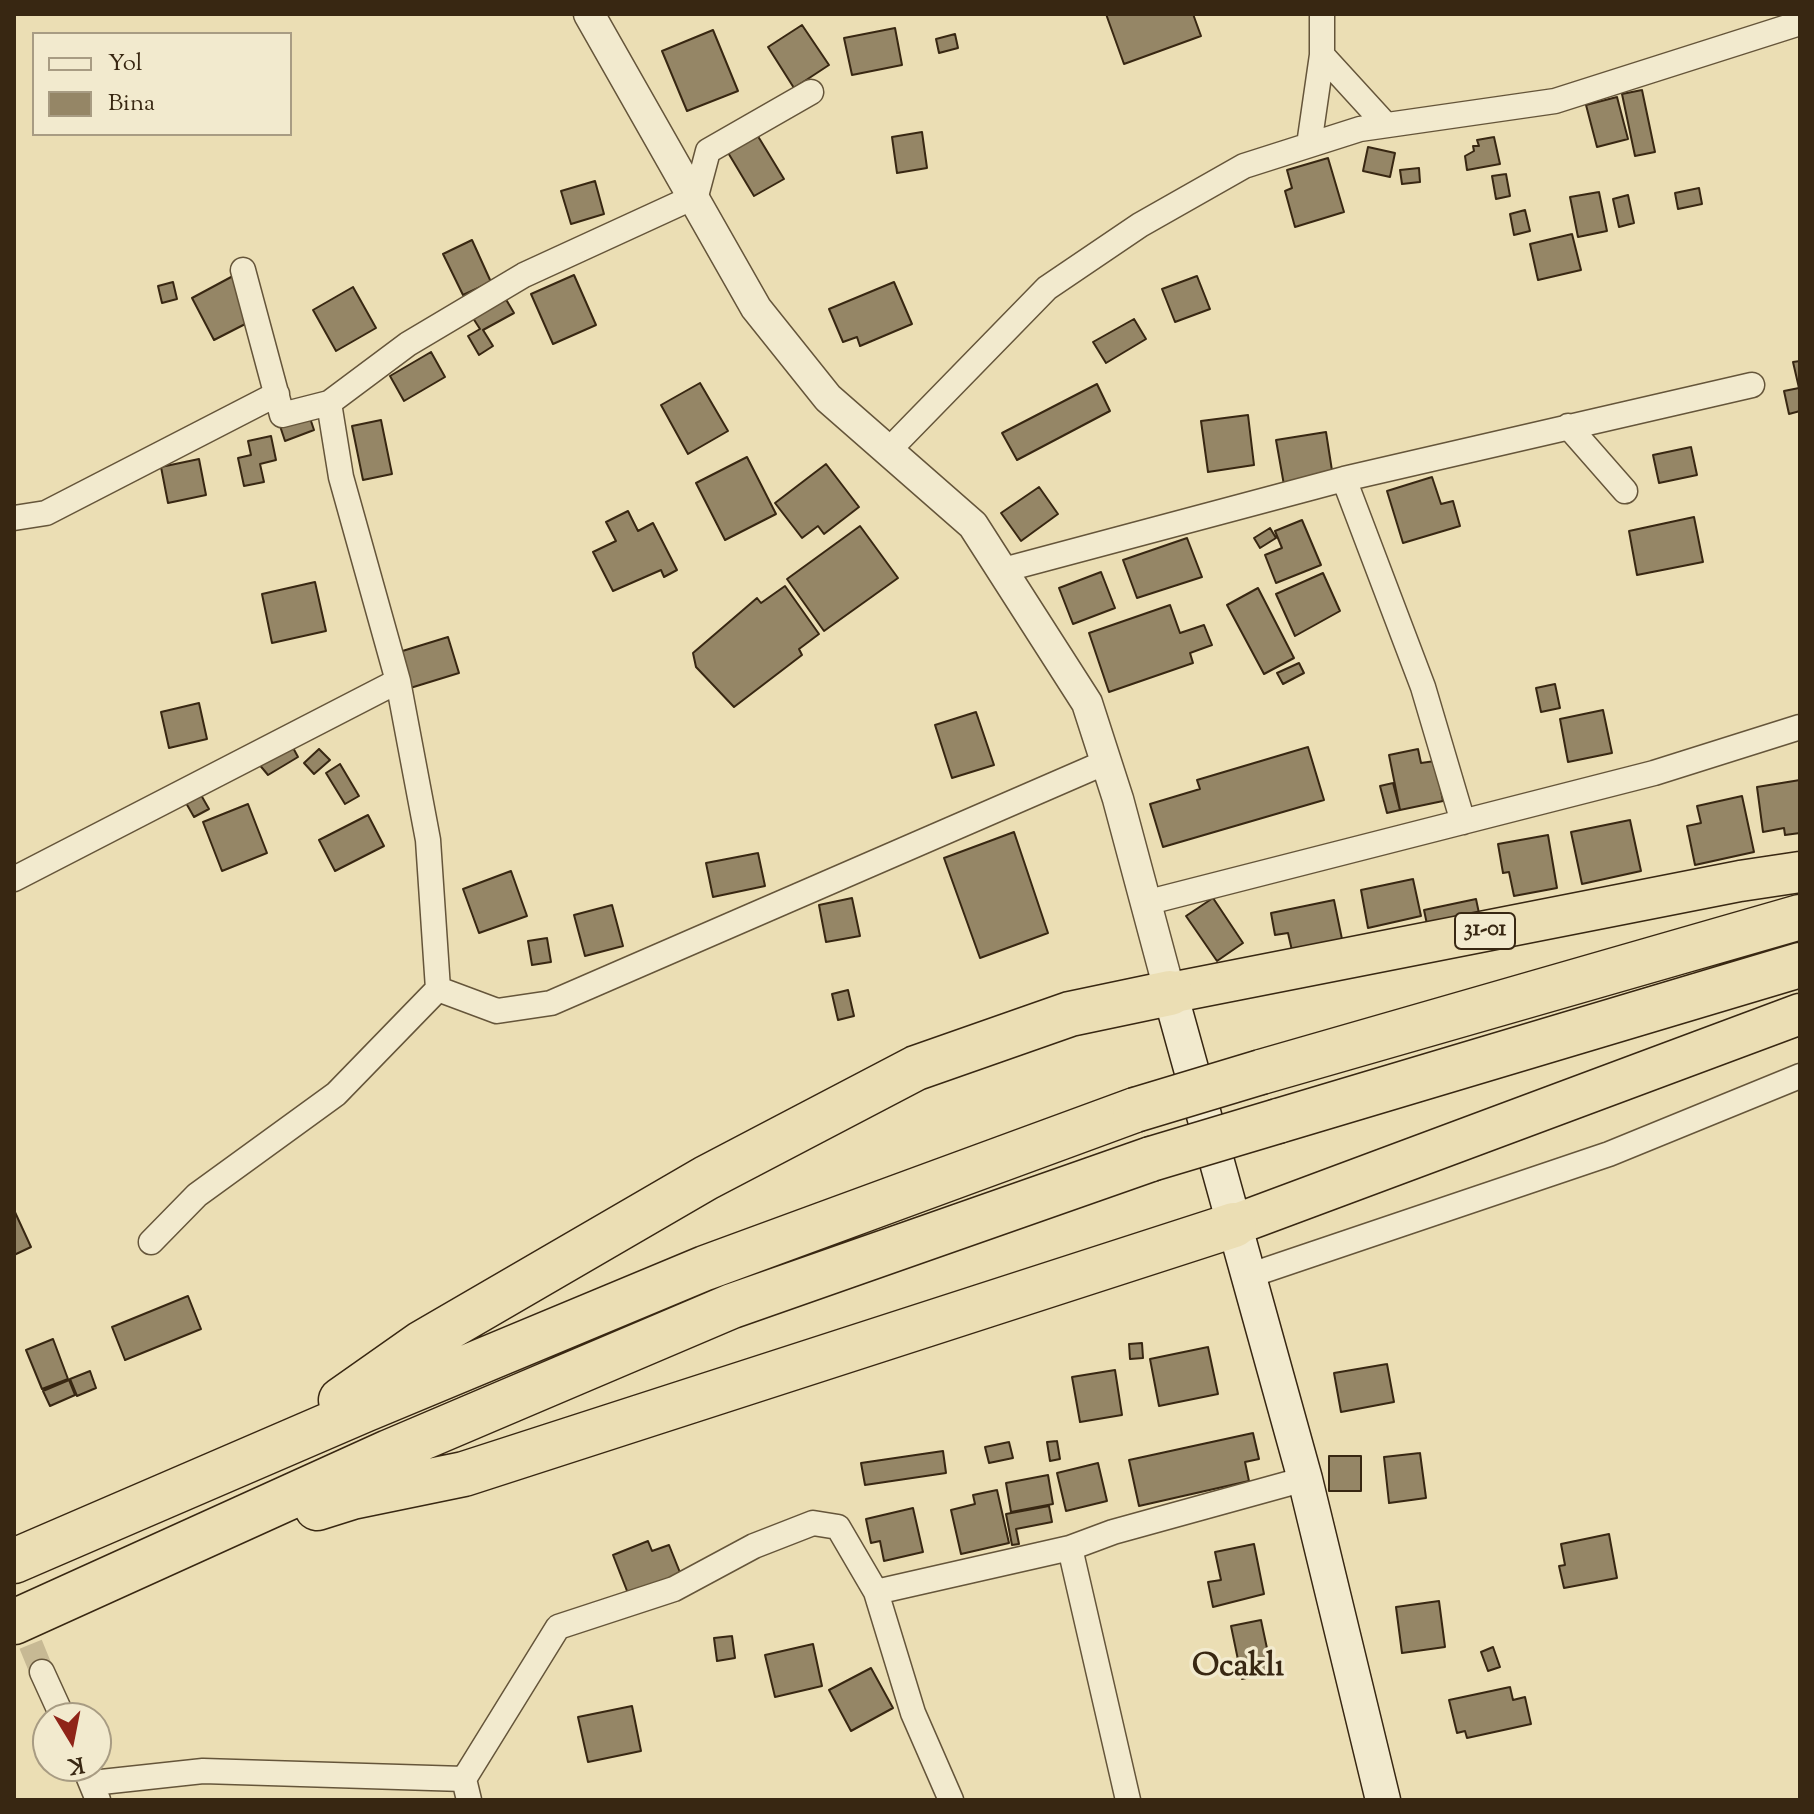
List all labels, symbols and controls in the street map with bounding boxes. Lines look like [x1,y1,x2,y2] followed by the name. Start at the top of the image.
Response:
[32,32,292,136] legend
[108,47,142,81] text: Yol
[108,87,155,121] text: Bina
[1455,913,1515,949] road number: 31-01
[1192,1651,1284,1689] district label: Ocaklı
[32,1702,112,1782] north arrow
[65,1747,86,1781] text: K

